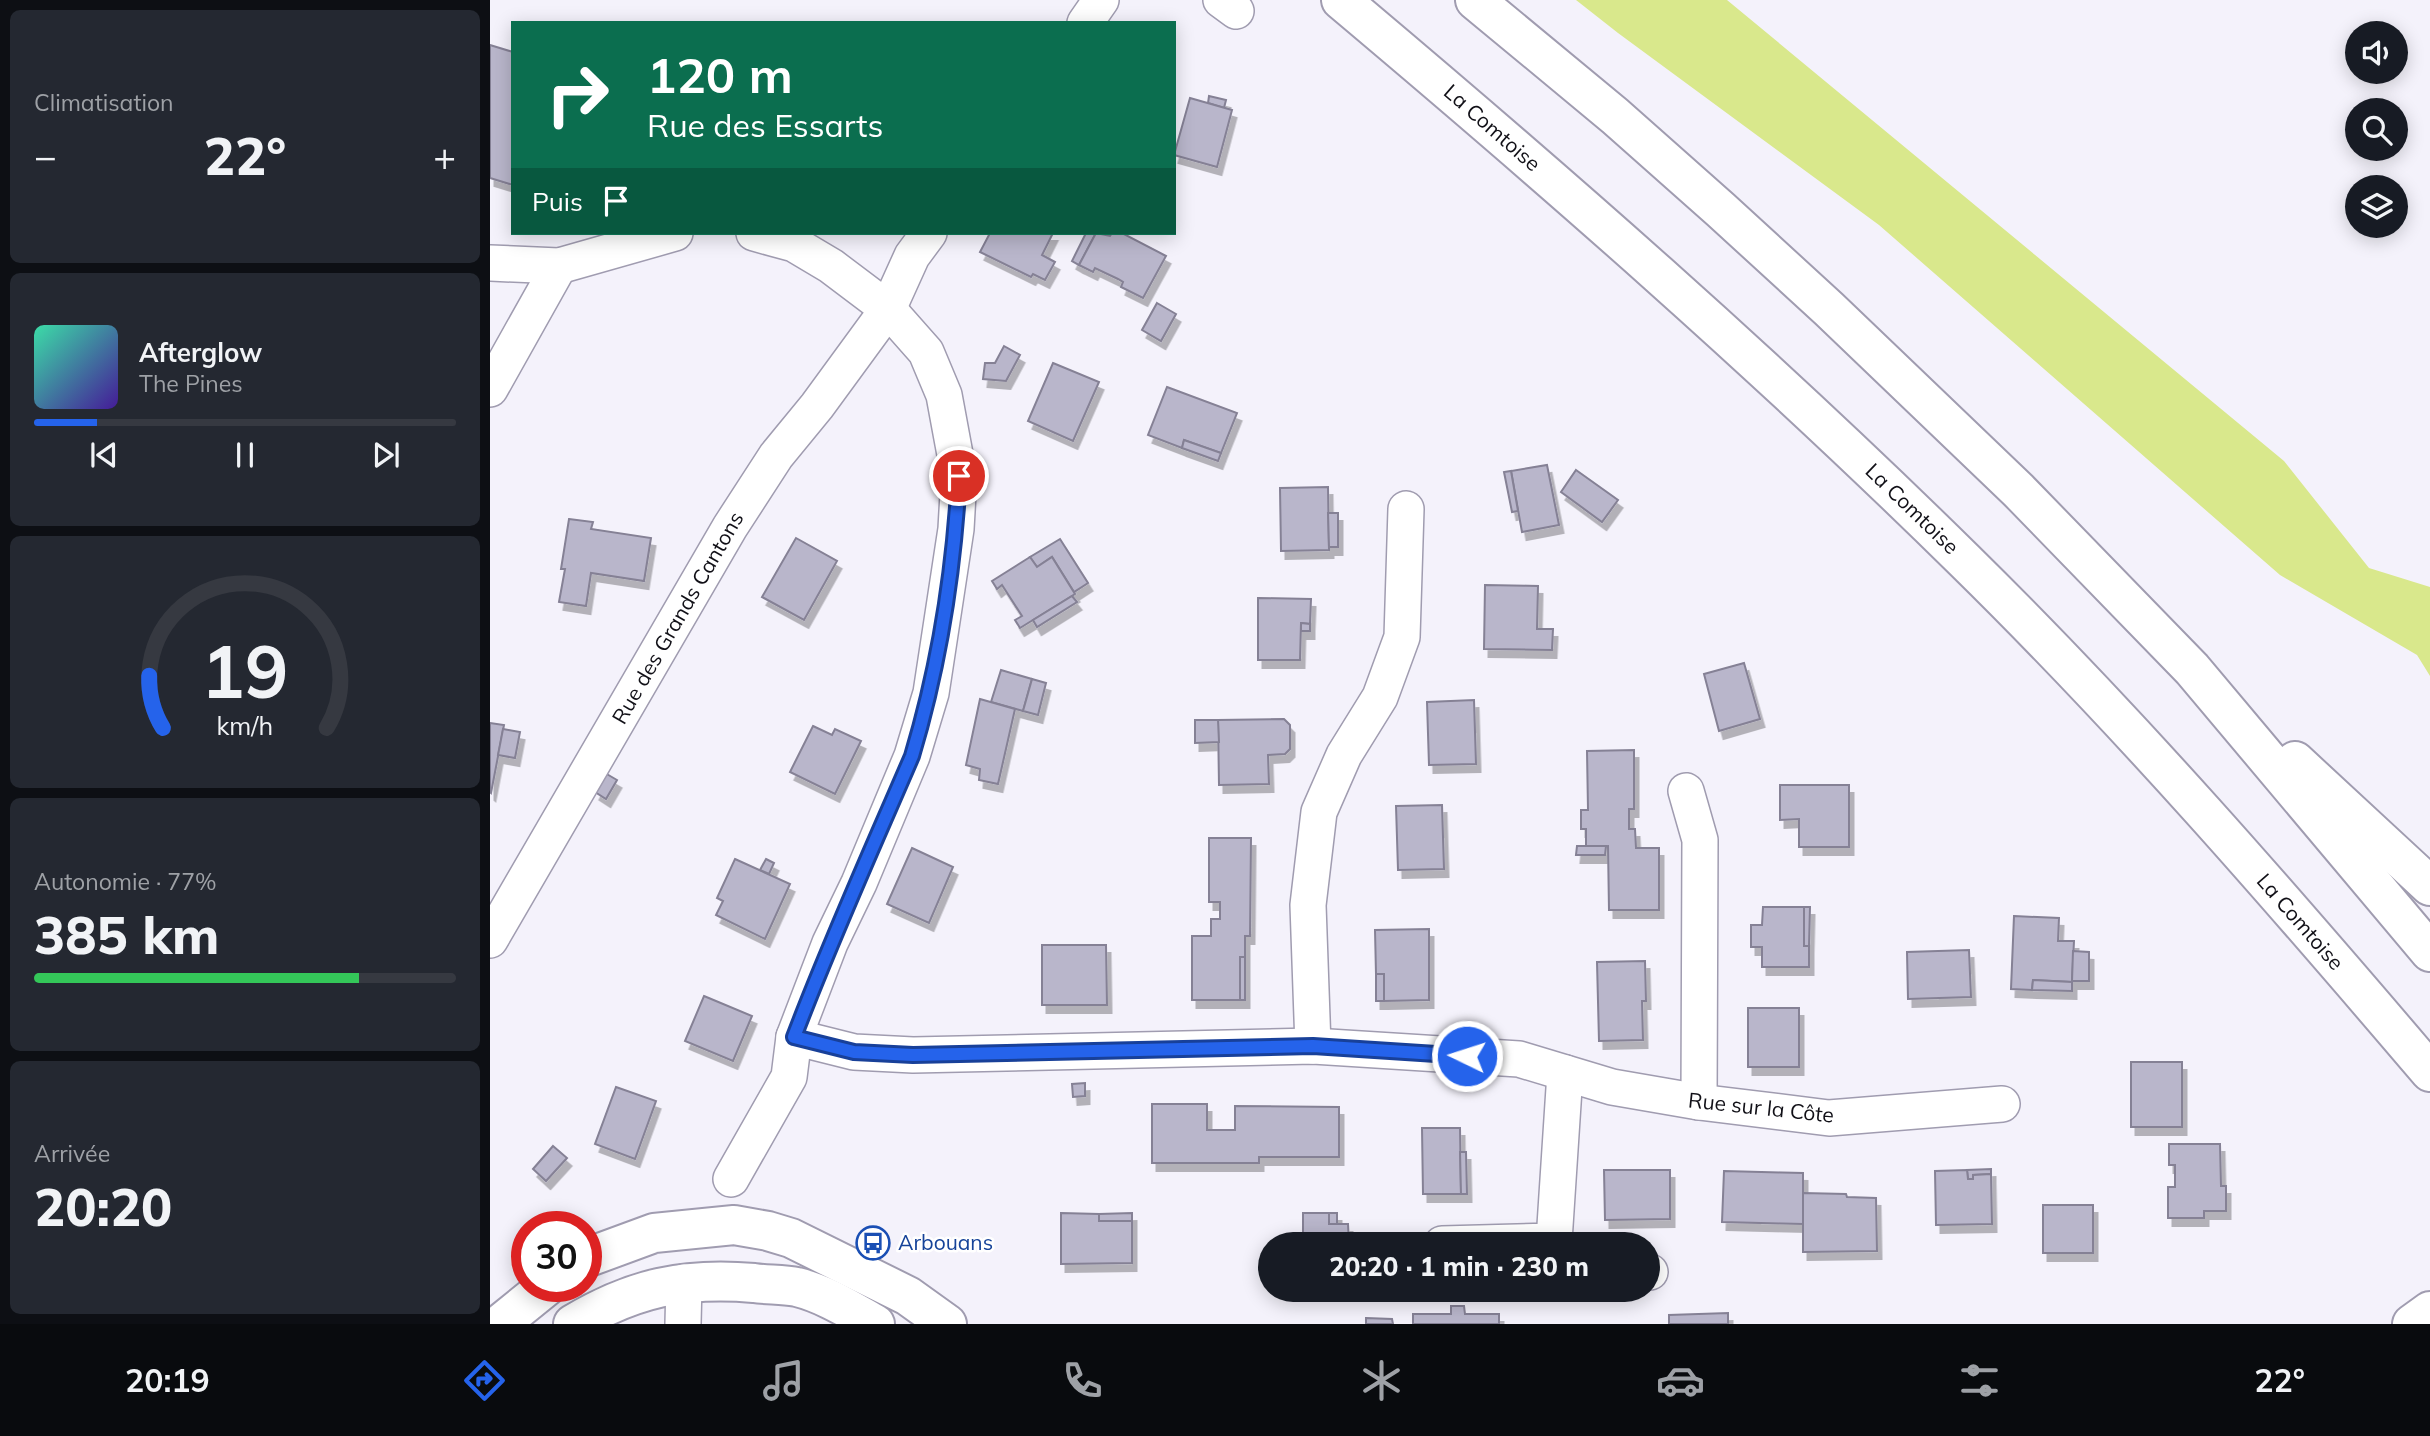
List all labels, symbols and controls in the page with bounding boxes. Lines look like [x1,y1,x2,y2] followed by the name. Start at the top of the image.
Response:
[2345,21,2408,238] map controls
[2345,21,2408,84] button: sound
[647,44,793,105] text: 120 m
[532,49,623,140] icon: right
[1439,78,1546,176] street label: La Comtoise
[34,88,174,117] text: Climatisation
[2345,98,2408,161] button: search
[647,105,883,145] text: Rue des Essarts
[204,123,286,188] text: 22°
[34,132,57,180] text: −
[433,132,456,180] text: +
[2345,175,2408,238] button: layers
[597,182,635,220] icon: arrive
[532,185,583,218] text: Puis
[139,336,262,369] text: Afterglow
[139,369,243,398] text: The Pines
[85,436,123,474] icon: previous
[226,436,264,474] icon: pause
[367,436,405,474] icon: next
[929,446,989,506] pin
[940,457,978,495] icon: arrive
[1861,457,1965,559] street label: La Comtoise
[606,507,749,728] street label: Rue des Grands Cantons
[201,625,289,716] text: 19
[217,710,273,741] text: km/h
[34,867,217,896] text: Autonomie · 77%
[2252,868,2350,975] street label: La Comtoise
[34,902,219,967] text: 385 km
[1430,1019,1504,1093] position arrow
[1687,1086,1835,1128] street label: Rue sur la Côte
[34,1139,110,1168] text: Arrivée
[34,1174,172,1239] text: 20:20
[511,1211,602,1302] speed limit sign: 30
[854,1224,892,1262] bus stop icon: Arbouans
[898,1229,993,1255] place label: Arbouans
[1329,1250,1589,1283] text: 20:20 · 1 min · 230 m
[460,1356,509,1405] icon: directions
[759,1356,808,1405] icon: music
[1058,1356,1107,1405] icon: phone
[1357,1356,1406,1405] icon: climate
[1656,1356,1705,1405] icon: car
[1955,1356,2004,1405] icon: filters
[125,1360,210,1400] text: 20:19
[2254,1360,2305,1400] text: 22°

